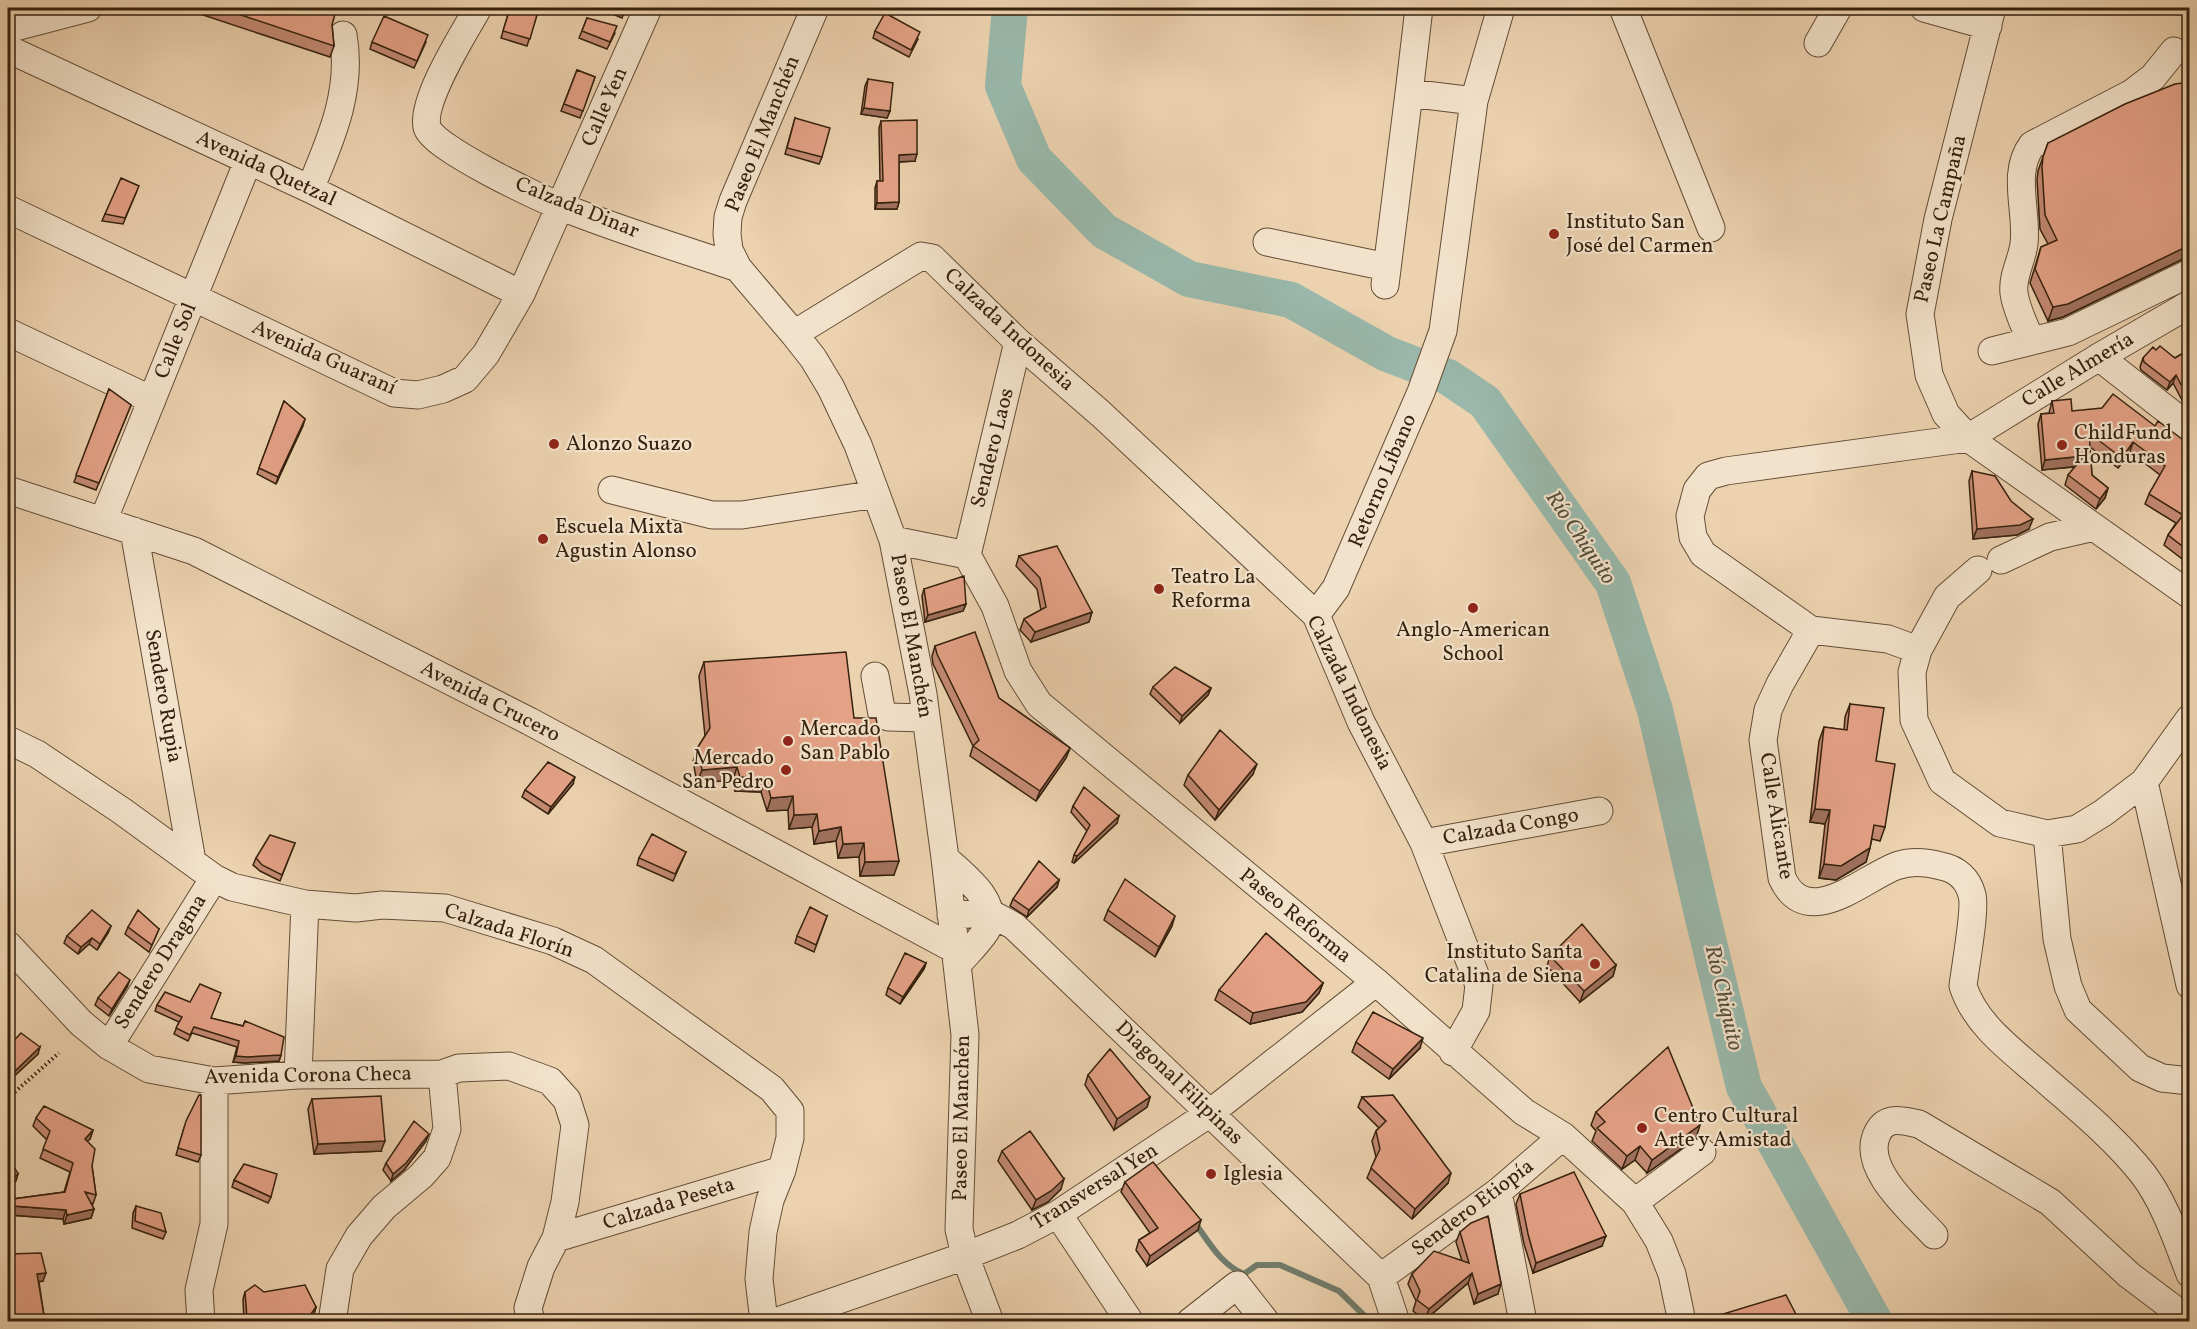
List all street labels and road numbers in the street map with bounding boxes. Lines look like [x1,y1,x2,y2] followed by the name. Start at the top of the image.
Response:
[718,51,808,217] street label: Paseo El Manchén
[575,63,635,151] street label: Calle Yen
[191,124,341,214] street label: Avenida Quetzal
[1908,132,1974,306] street label: Paseo La Campaña
[511,170,644,246] street label: Calzada Dinar
[937,262,1081,398] street label: Calzada Indonesia
[148,299,204,383] street label: Calle Sol
[247,313,402,403] street label: Avenida Guaraní
[2017,325,2139,415] street label: Calle Almería
[964,385,1022,511] street label: Sendero Laos
[1342,410,1424,552] street label: Retorno Líbano
[882,551,940,721] street label: Paseo El Manchén
[1299,611,1399,775] street label: Calzada Indonesia
[137,627,189,765] street label: Sendero Rupia
[415,654,565,750] street label: Avenida Crucero
[1752,751,1800,881] street label: Calle Alicante
[1441,801,1581,853] street label: Calzada Congo
[1233,862,1357,970] street label: Paseo Reforma
[108,889,214,1035] street label: Sendero Dragma
[440,896,578,966] street label: Calzada Florín
[1109,1014,1249,1152] street label: Diagonal Filipinas
[946,1035,978,1201] street label: Paseo El Manchén
[204,1060,412,1092] street label: Avenida Corona Checa
[1026,1136,1164,1238] street label: Transversal Yen
[1406,1152,1540,1264] street label: Sendero Etiopía
[600,1170,738,1238] street label: Calzada Peseta

